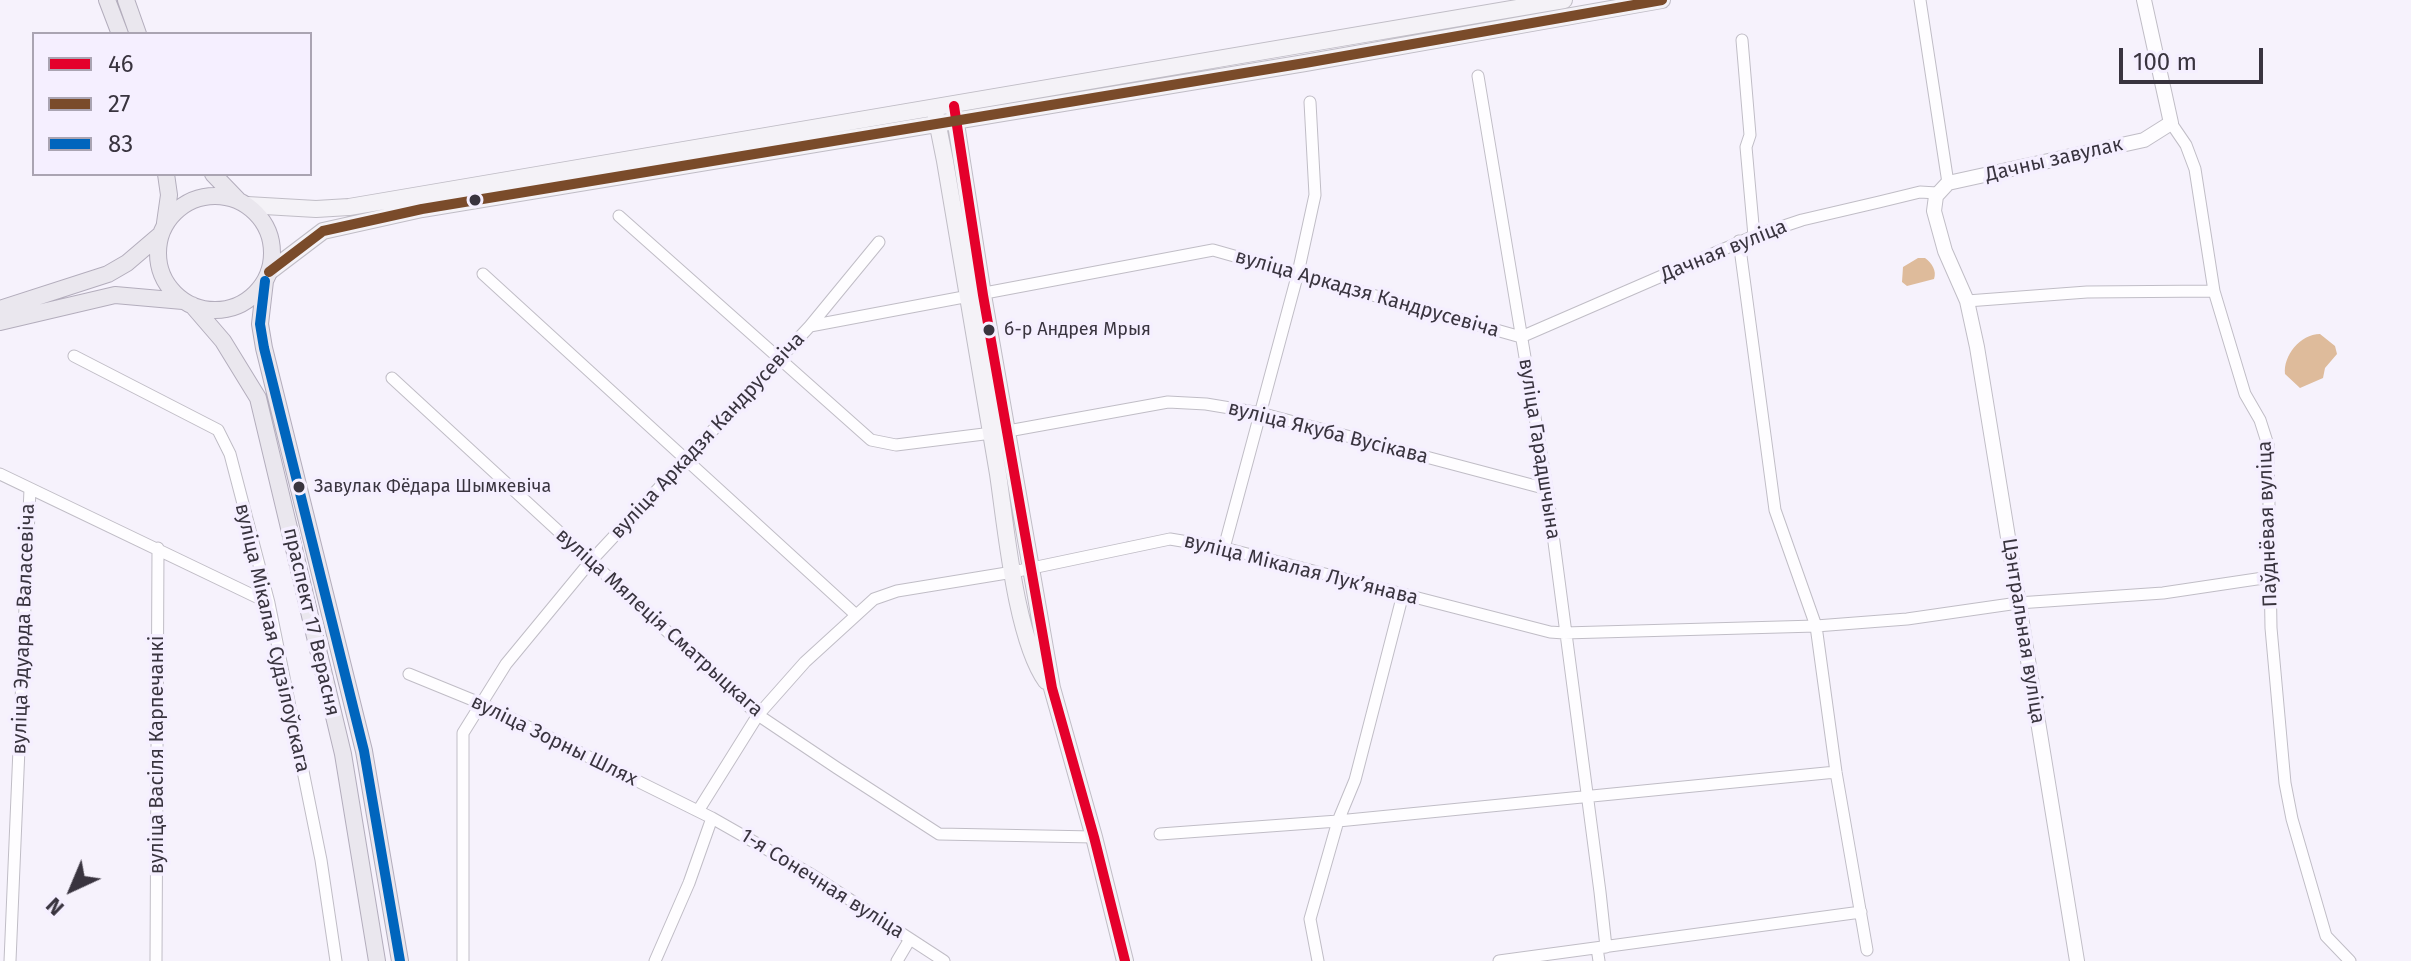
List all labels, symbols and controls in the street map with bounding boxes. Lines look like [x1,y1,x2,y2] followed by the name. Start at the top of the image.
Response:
[32,32,312,176] legend
[2123,32,2267,82] scale bar
[2133,48,2197,76] text: 100 m
[108,50,134,78] text: 46
[108,90,130,118] text: 27
[108,130,133,158] text: 83
[1983,133,2125,187] street label: Дачны завулак
[467,192,483,208] unlabelled marker
[1658,215,1790,287] street label: Дачная вуліца
[1232,245,1502,343] street label: вуліца Аркадзя Кандрусевіча
[1004,319,1151,341] place label: б-р Андрея Мрыя
[981,322,997,338] marker: б-р Андрея Мрыя
[606,328,810,544] street label: вуліца Аркадзя Кандрусевіча
[1513,357,1565,541] street label: вуліца Гарадшчына
[1225,396,1431,470] street label: вуліца Якуба Вусікава
[2253,441,2283,607] street label: Паўднёвая вуліца
[314,476,551,498] place label: Завулак Фёдара Шымкевіча
[291,479,307,495] marker: Завулак Фёдара Шымкевіча
[229,501,315,775] street label: вуліца Мікалая Судзілоўскага
[8,503,40,755] street label: вуліца Эдуарда Валасевіча
[551,524,767,722] street label: вуліца Мялеція Сматрыцкага
[278,526,344,718] street label: праспект 17 Верасня
[1182,529,1420,611] street label: вуліца Мікалая Лукʼянава
[1996,536,2050,726] street label: Цэнтральная вуліца
[145,636,169,874] street label: вуліца Васіля Карпечанкі
[467,690,641,792] street label: вуліца Зорны Шлях
[736,824,908,944] street label: 1-я Сонечная вуліца
[32,849,112,929] north arrow
[40,892,70,921] text: N

